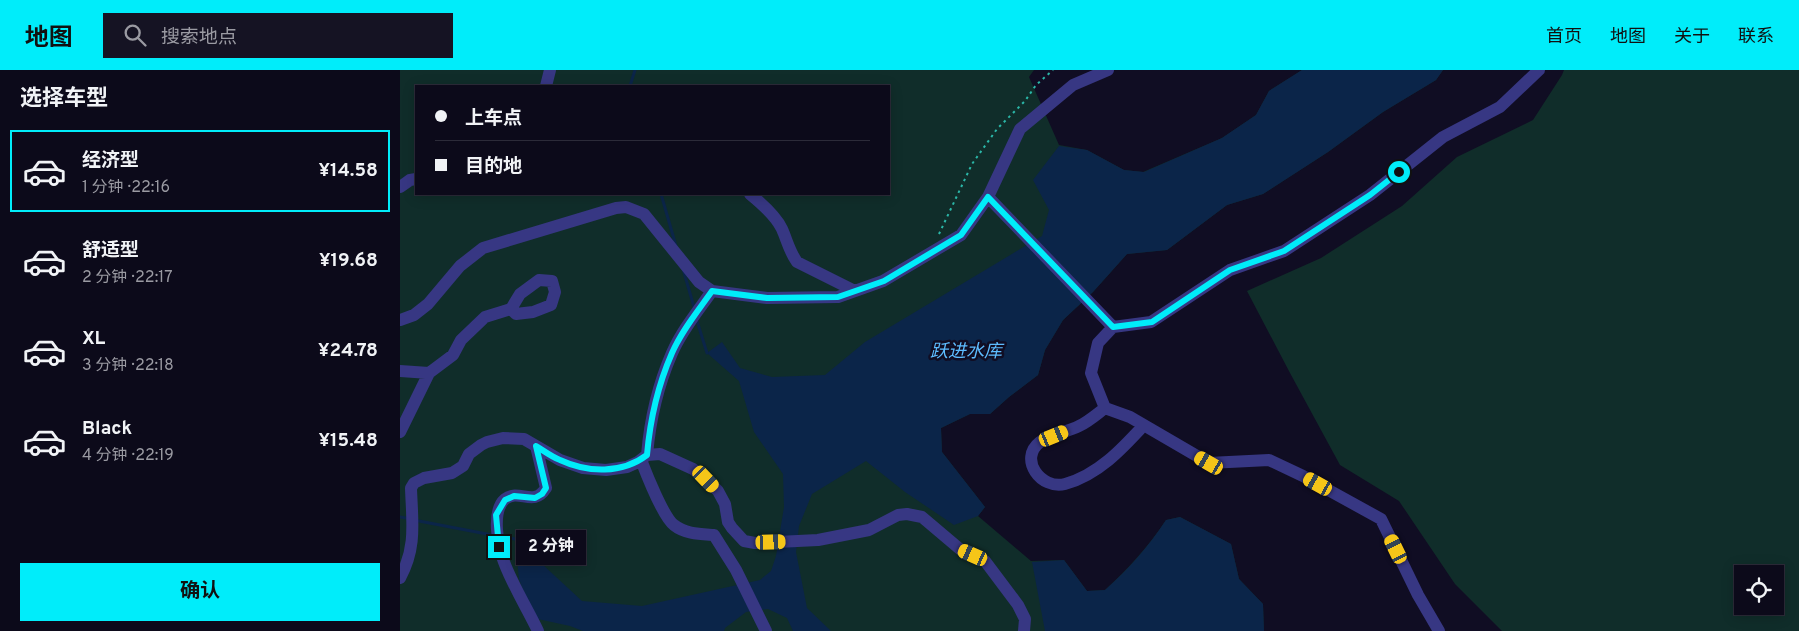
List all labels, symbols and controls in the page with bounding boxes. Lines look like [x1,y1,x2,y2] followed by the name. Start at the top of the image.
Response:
[103,13,453,58] search box
[121,21,149,49] icon: search
[25,24,73,54] text: 地图
[161,26,237,50] text: 搜索地点
[1546,26,1582,49] text: 首页
[1610,26,1646,49] text: 地图
[1674,26,1710,49] text: 关于
[1738,26,1774,49] text: 联系
[20,86,108,113] text: 选择车型
[465,107,522,131] text: 上车点
[22,149,67,194] icon: car
[82,149,139,173] text: 经济型
[465,155,522,179] text: 目的地
[319,159,378,183] text: ¥14.58
[1388,161,1410,183] route start
[82,178,170,198] text: 1 分钟 · 22:16
[22,239,67,284] icon: car
[82,239,139,263] text: 舒适型
[319,249,378,273] text: ¥19.68
[82,268,173,288] text: 2 分钟 · 22:17
[82,327,105,351] text: XL
[22,329,67,374] icon: car
[318,339,378,363] text: ¥24.78
[930,341,1005,364] water label: 跃进水库
[82,356,174,376] text: 3 分钟 · 22:18
[82,417,132,441] text: Black
[22,419,67,464] icon: car
[1037,423,1070,449] car
[318,429,378,453] text: ¥15.48
[82,446,174,466] text: 4 分钟 · 22:19
[1192,449,1225,477] car
[690,463,721,495] car
[1301,470,1334,498] car
[516,530,586,564] callout: 2 分钟
[1382,532,1409,566] car
[755,534,786,550] car
[488,536,510,558] route end
[528,537,574,557] text: 2 分钟
[956,542,989,568] car
[20,563,380,621] button: 确认
[1734,565,1784,615] map controls
[1734,565,1784,615] button: locate

